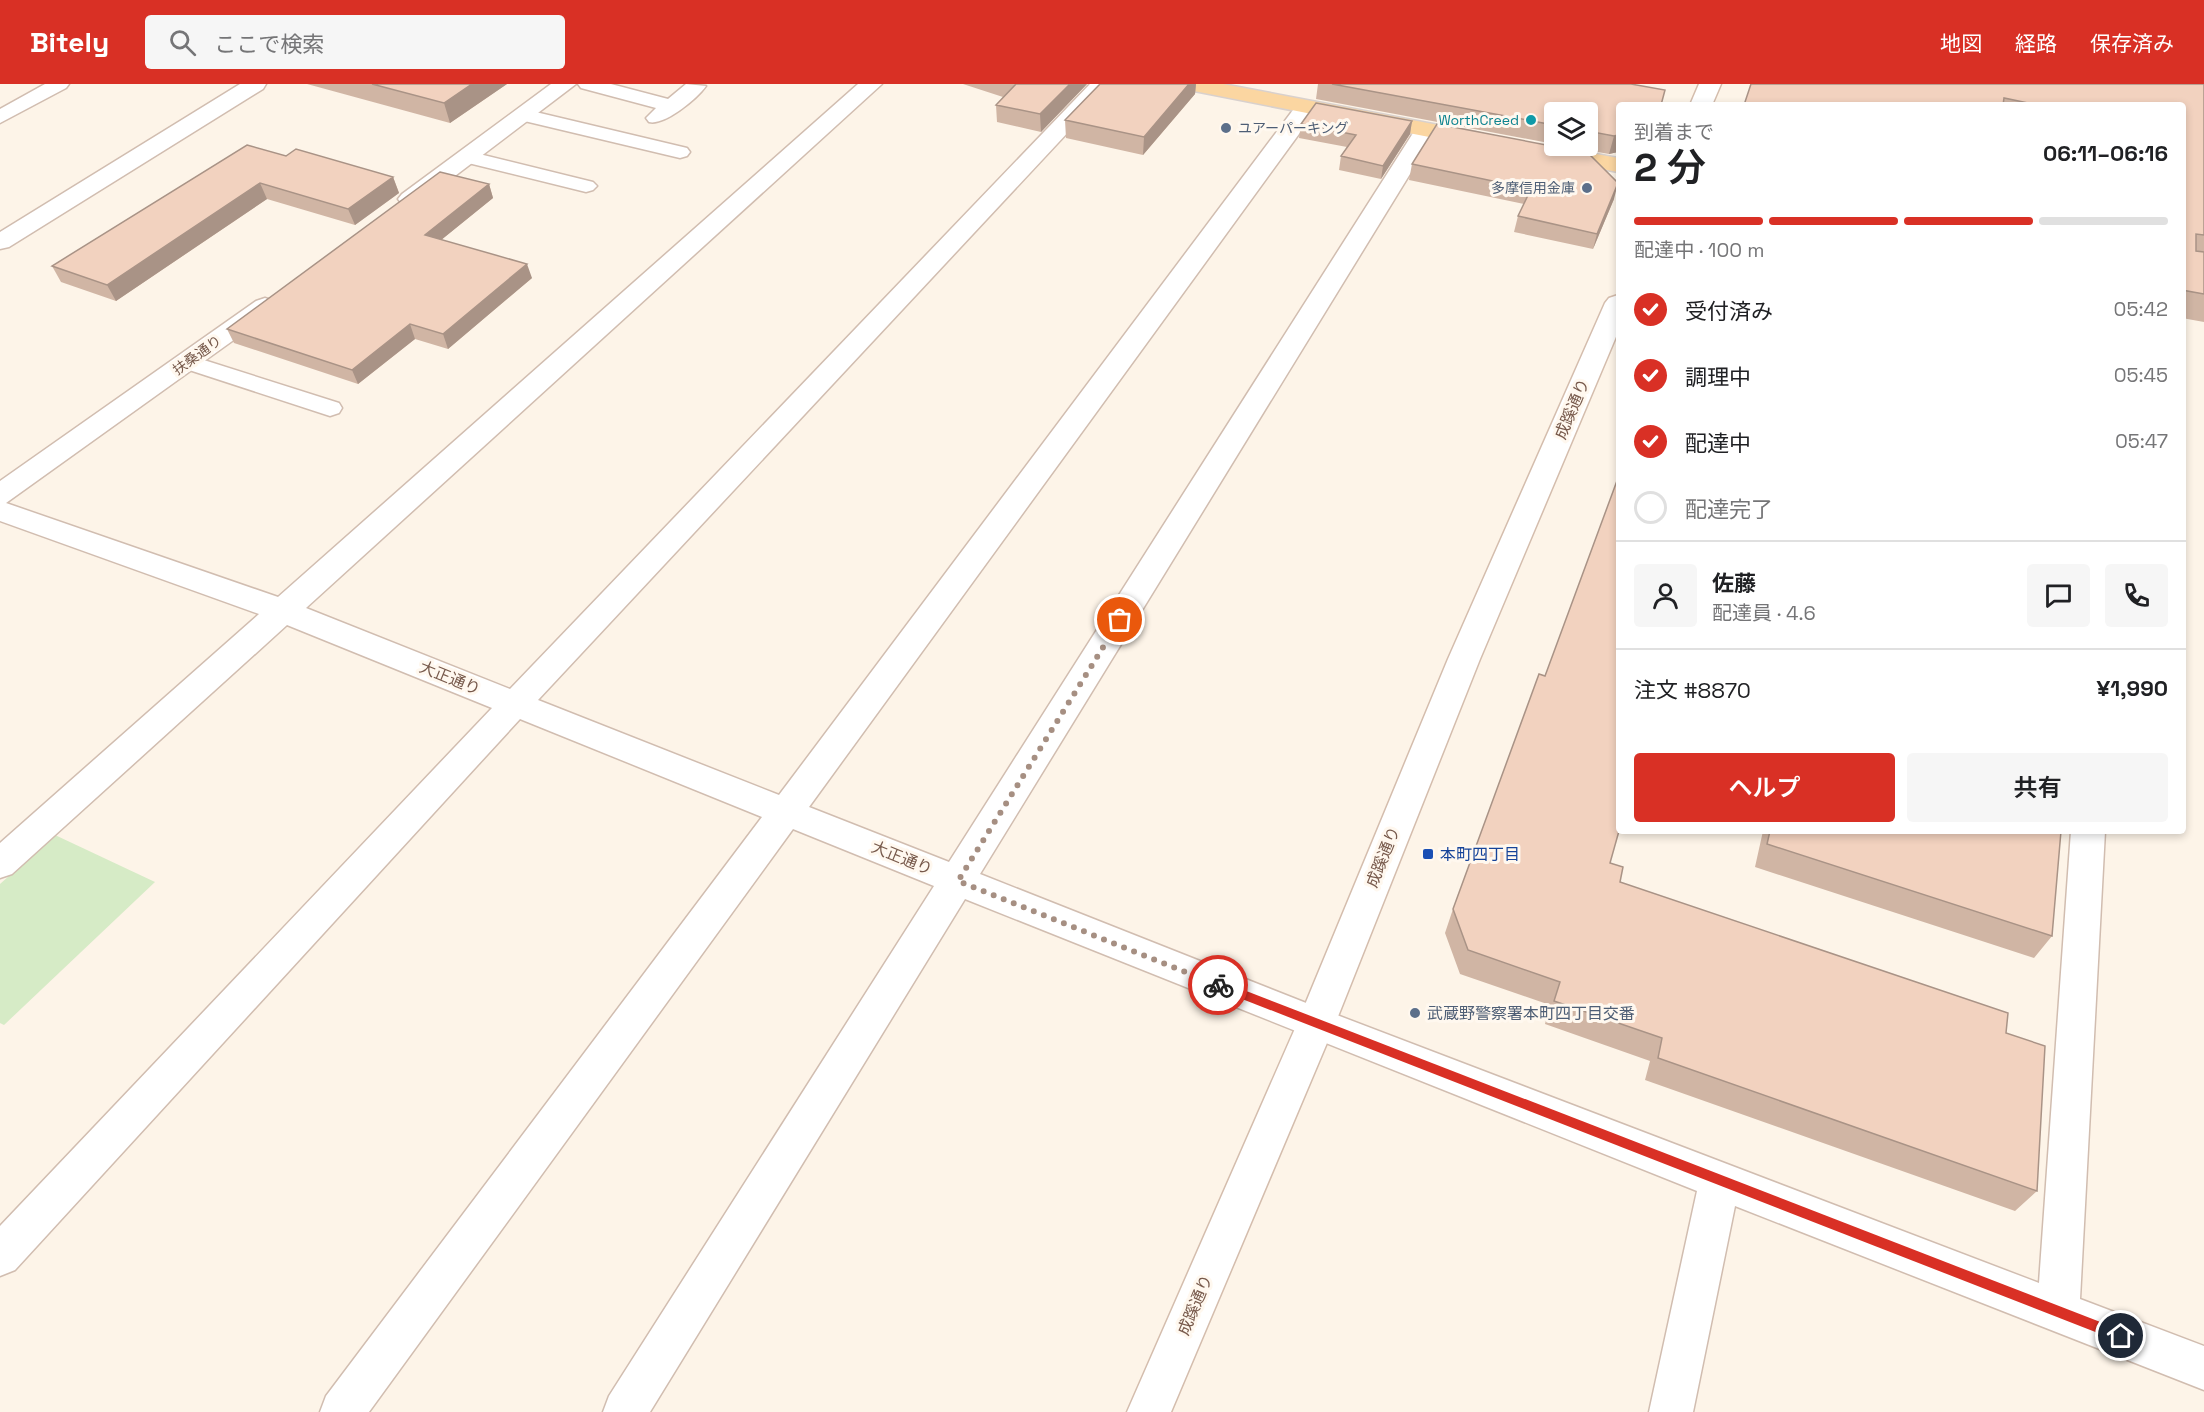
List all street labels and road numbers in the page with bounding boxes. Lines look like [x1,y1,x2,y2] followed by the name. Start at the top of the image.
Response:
[169,331,225,379] street label: 扶桑通り
[1550,375,1594,443] street label: 成蹊通り
[416,656,484,700] street label: 大正通り
[1361,823,1405,891] street label: 成蹊通り
[868,836,936,880] street label: 大正通り
[1173,1271,1217,1339] street label: 成蹊通り

